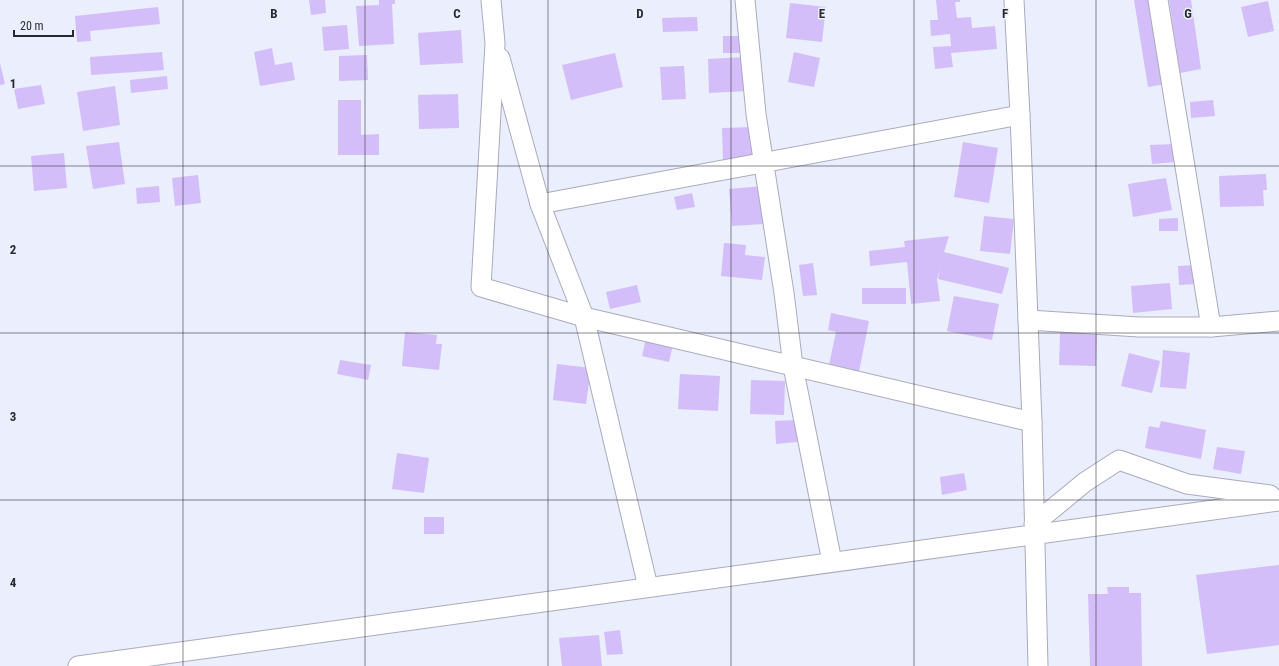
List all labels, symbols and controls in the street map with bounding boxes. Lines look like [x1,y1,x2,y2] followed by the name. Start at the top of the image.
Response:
[270,6,278,21] text: B
[453,6,461,21] text: C
[636,6,644,21] text: D
[819,6,826,21] text: E
[1002,6,1008,21] text: F
[1184,6,1192,21] text: G
[14,12,73,38] scale bar
[20,19,44,33] text: 20 m
[10,76,16,91] text: 1
[10,242,17,257] text: 2
[10,409,16,424] text: 3
[10,575,17,590] text: 4

